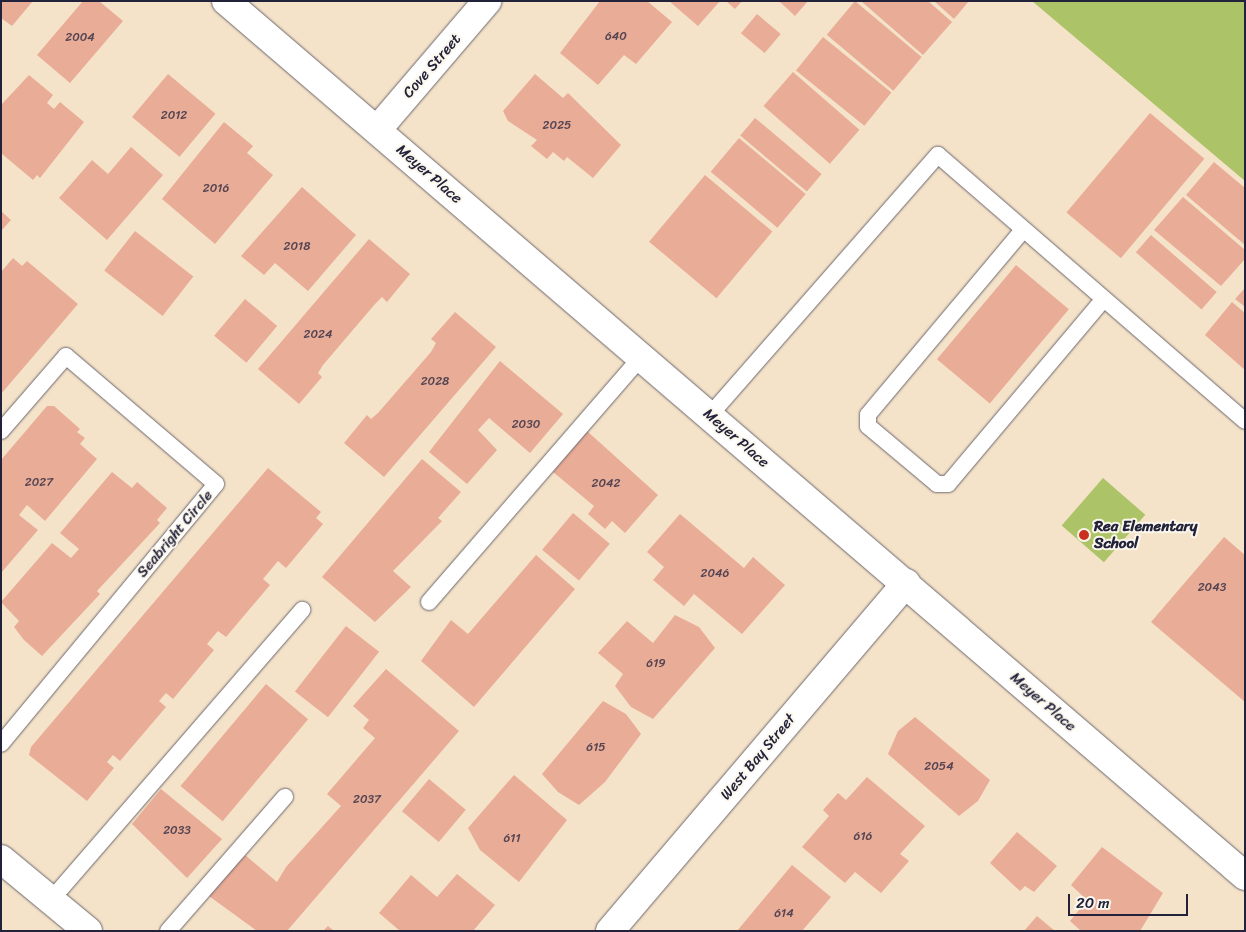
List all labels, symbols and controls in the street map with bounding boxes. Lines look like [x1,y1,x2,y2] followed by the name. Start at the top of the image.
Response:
[399,30,465,102] street label: Cove Street
[605,30,627,44] house number: 640
[65,31,95,45] house number: 2004
[161,109,187,123] house number: 2012
[543,119,571,133] house number: 2025
[392,140,466,208] street label: Meyer Place
[203,182,229,196] house number: 2016
[284,240,310,254] house number: 2018
[304,328,332,342] house number: 2024
[421,375,449,389] house number: 2028
[699,404,773,472] street label: Meyer Place
[512,418,540,432] house number: 2030
[25,476,53,490] house number: 2027
[592,477,620,491] house number: 2042
[133,487,217,581] street label: Seabright Circle
[1094,517,1198,552] place label: Rea Elementary School
[1078,529,1090,541] marker: Rea Elementary School
[701,567,729,581] house number: 2046
[1198,581,1226,595] house number: 2043
[646,657,666,671] house number: 619
[1006,668,1080,736] street label: Meyer Place
[716,710,800,804] street label: West Bay Street
[586,741,606,755] house number: 615
[924,760,954,774] house number: 2054
[353,793,381,807] house number: 2037
[163,824,191,838] house number: 2033
[854,830,872,844] house number: 616
[503,832,521,846] house number: 611
[1071,884,1191,916] scale bar
[1076,890,1110,916] text: 20 m
[774,907,794,921] house number: 614

